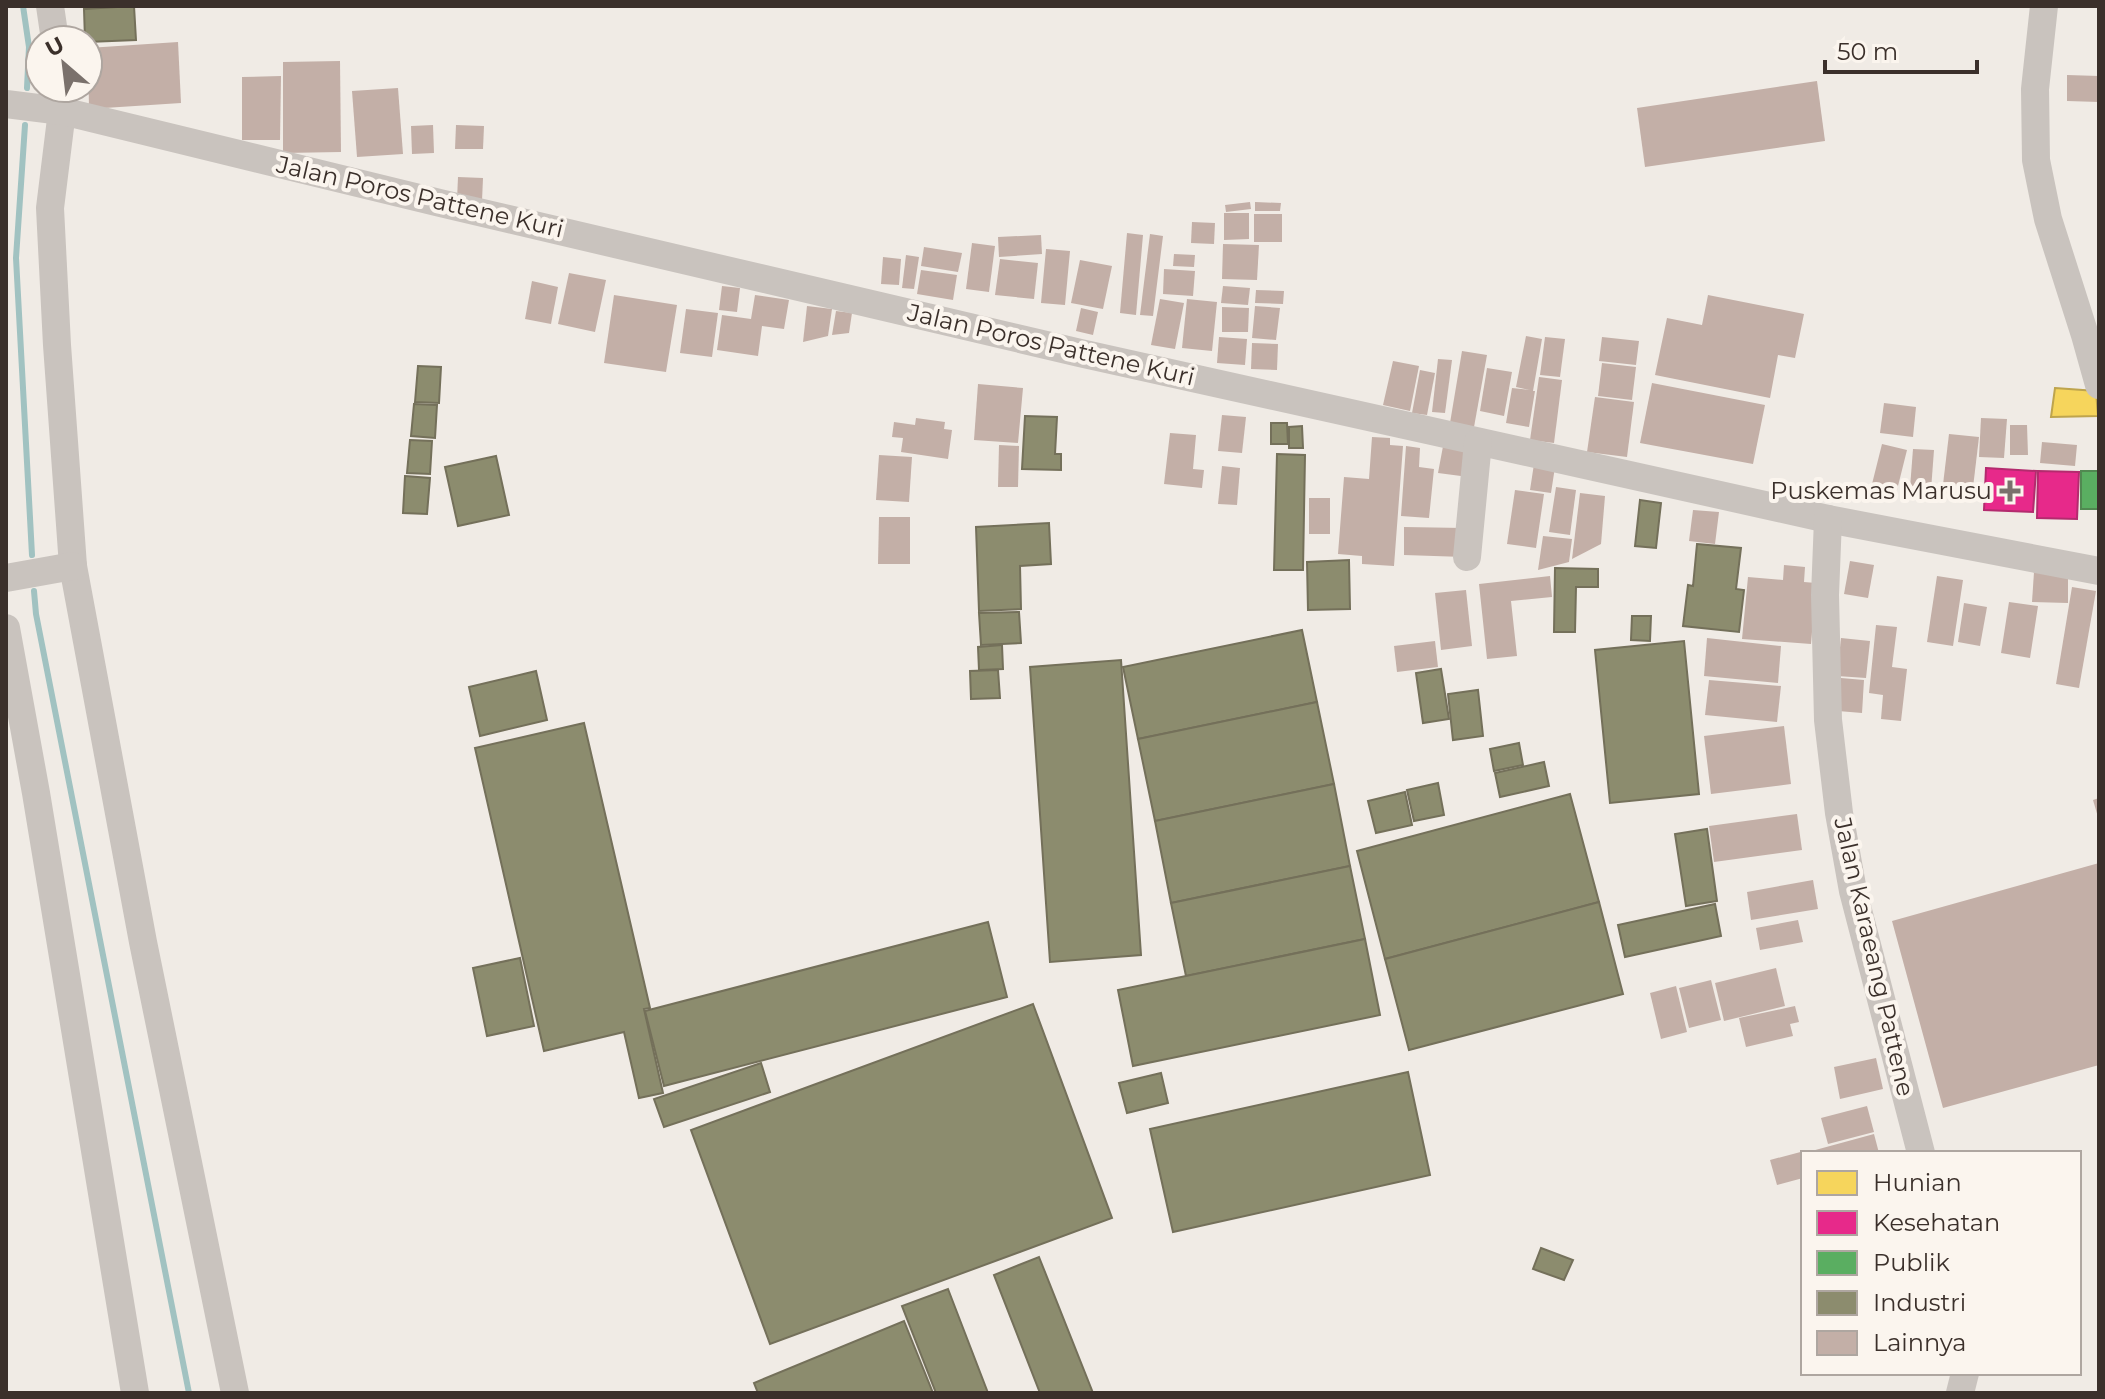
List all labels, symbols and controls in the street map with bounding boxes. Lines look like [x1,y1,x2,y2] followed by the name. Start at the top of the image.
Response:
[24,24,104,104] north arrow
[1825,24,1977,74] scale bar
[41,31,69,63] text: U
[1837,37,1898,66] text: 50 m
[273,149,566,244] street label: Jalan Poros Pattene Kuri
[904,297,1197,392] street label: Jalan Poros Pattene Kuri
[1770,476,1992,505] place label: Puskemas Marusu
[1999,480,2021,502] marker: Puskemas Marusu
[1828,814,1921,1099] street label: Jalan Karaeang Pattene
[1801,1151,2081,1375] legend
[1873,1168,1962,1197] text: Hunian
[1873,1208,2000,1237] text: Kesehatan
[1873,1248,1951,1277] text: Publik
[1873,1288,1966,1317] text: Industri
[1873,1328,1966,1357] text: Lainnya

